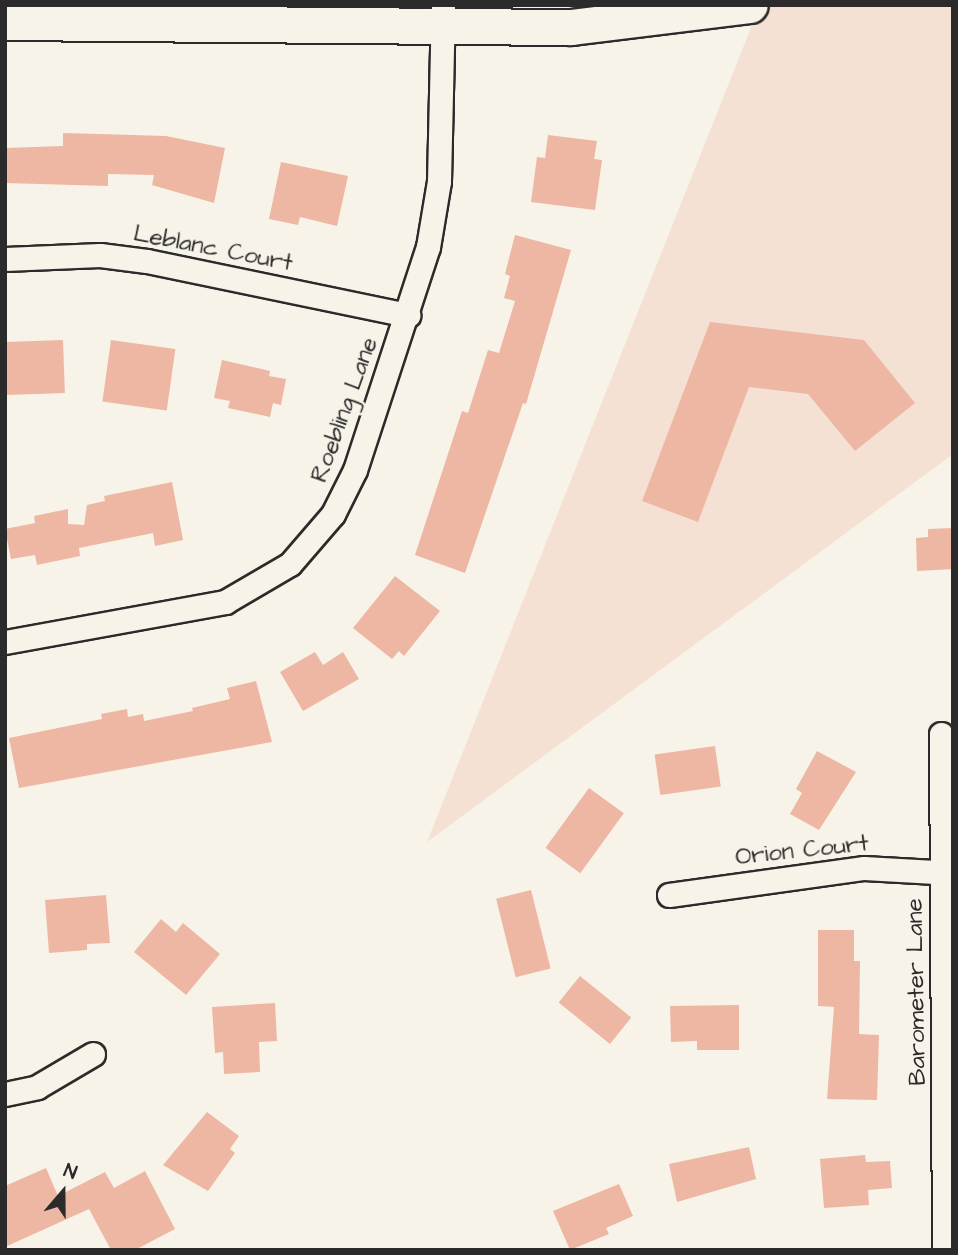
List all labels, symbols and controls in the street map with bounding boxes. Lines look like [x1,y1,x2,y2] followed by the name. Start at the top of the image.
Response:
[131,219,295,279] street label: Leblanc Court
[305,334,385,486] street label: Roebling Lane
[734,830,870,872] street label: Orion Court
[901,898,933,1086] street label: Barometer Lane
[28,1157,98,1227] north arrow
[60,1157,81,1187] text: N

